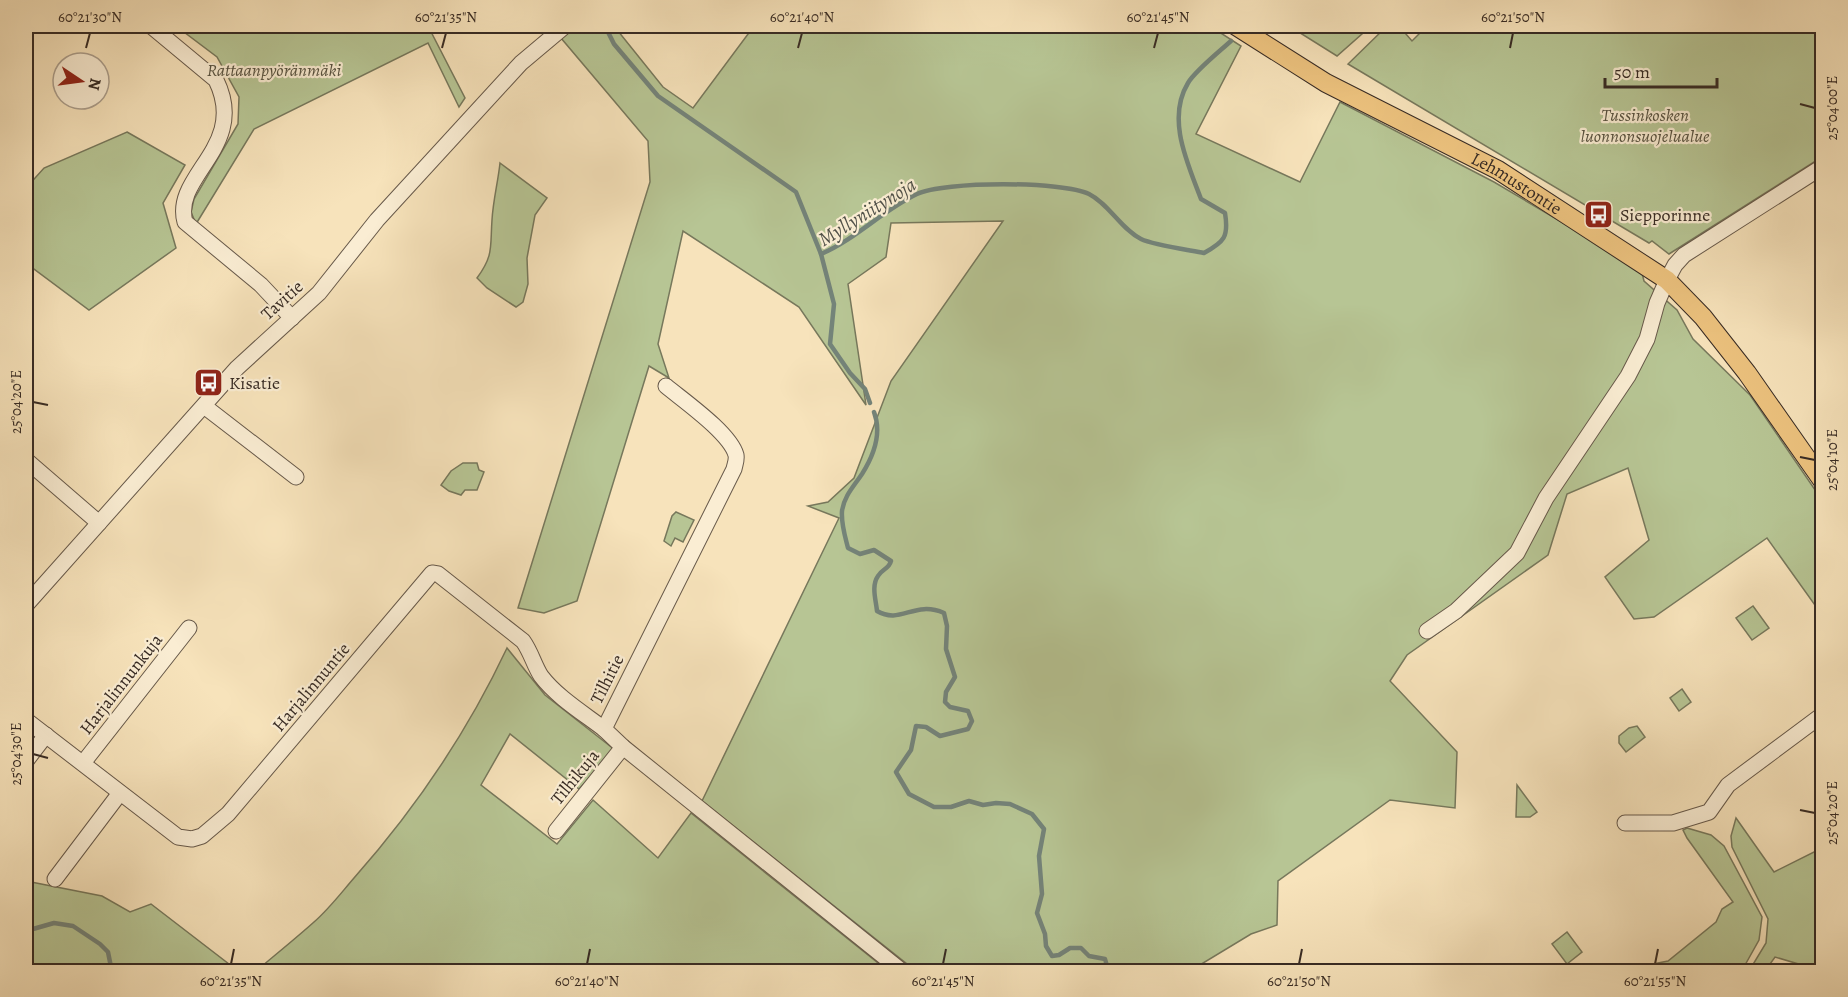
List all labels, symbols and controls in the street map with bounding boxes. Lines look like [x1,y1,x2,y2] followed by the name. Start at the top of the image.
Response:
[58,7,122,27] text: 60°21'30"N
[415,7,477,27] text: 60°21'35"N
[770,7,834,27] text: 60°21'40"N
[1127,7,1190,27] text: 60°21'45"N
[1481,7,1545,27] text: 60°21'50"N
[51,51,111,111] north arrow
[1605,51,1718,89] scale bar
[207,58,341,82] park label: Rattaanpyöränmäki
[1614,60,1650,84] text: 50 m
[83,76,107,93] text: N
[1822,76,1842,140] text: 25°04'00"E
[1580,103,1710,148] park label: Tussinkosken luonnonsuojelualue
[1467,146,1567,220] street label: Lehmustontie
[813,171,921,253] water label: Myllyniitynoja
[1583,199,1615,231] bus stop icon: Siepporinne
[1620,203,1710,227] place label: Siepporinne
[256,275,308,325] street label: Tavitie
[192,367,224,399] bus stop icon: Kisatie
[6,370,26,434] text: 25°04'20"E
[229,371,280,395] place label: Kisatie
[1822,429,1842,491] text: 25°04'10"E
[74,628,168,739] street label: Harjalinnunkuja
[267,637,355,737] street label: Harjalinnuntie
[584,650,630,708] street label: Tilhitie
[6,722,26,786] text: 25°04'30"E
[545,744,605,810] street label: Tilhikuja
[1822,781,1842,845] text: 25°04'20"E
[200,971,262,991] text: 60°21'35"N
[555,971,619,991] text: 60°21'40"N
[912,971,975,991] text: 60°21'45"N
[1267,971,1331,991] text: 60°21'50"N
[1624,971,1686,991] text: 60°21'55"N

